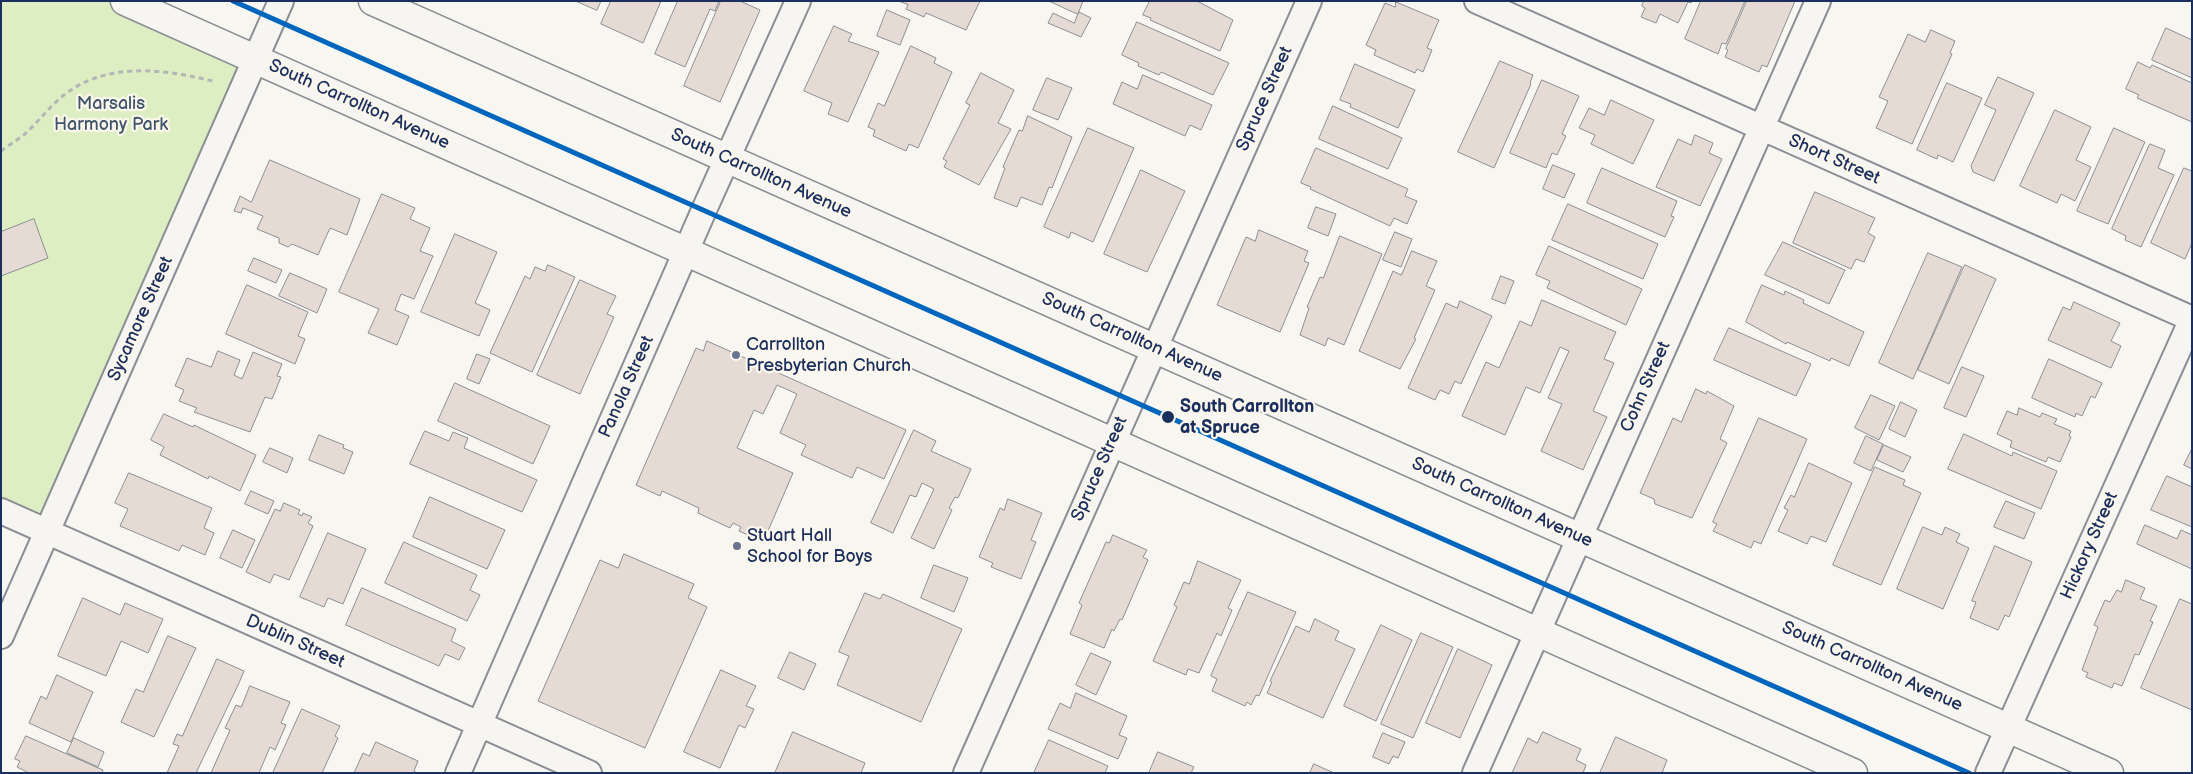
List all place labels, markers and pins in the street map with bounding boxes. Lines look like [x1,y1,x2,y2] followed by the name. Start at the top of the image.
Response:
[746,334,911,376] place label: Carrollton Presbyterian Church
[730,349,742,361] marker: Carrollton Presbyterian Church
[1180,396,1314,438] place label: South Carrollton at Spruce
[1160,409,1176,425] marker: South Carrollton at Spruce
[747,525,872,568] place label: Stuart Hall School for Boys
[731,540,743,552] marker: Stuart Hall School for Boys

